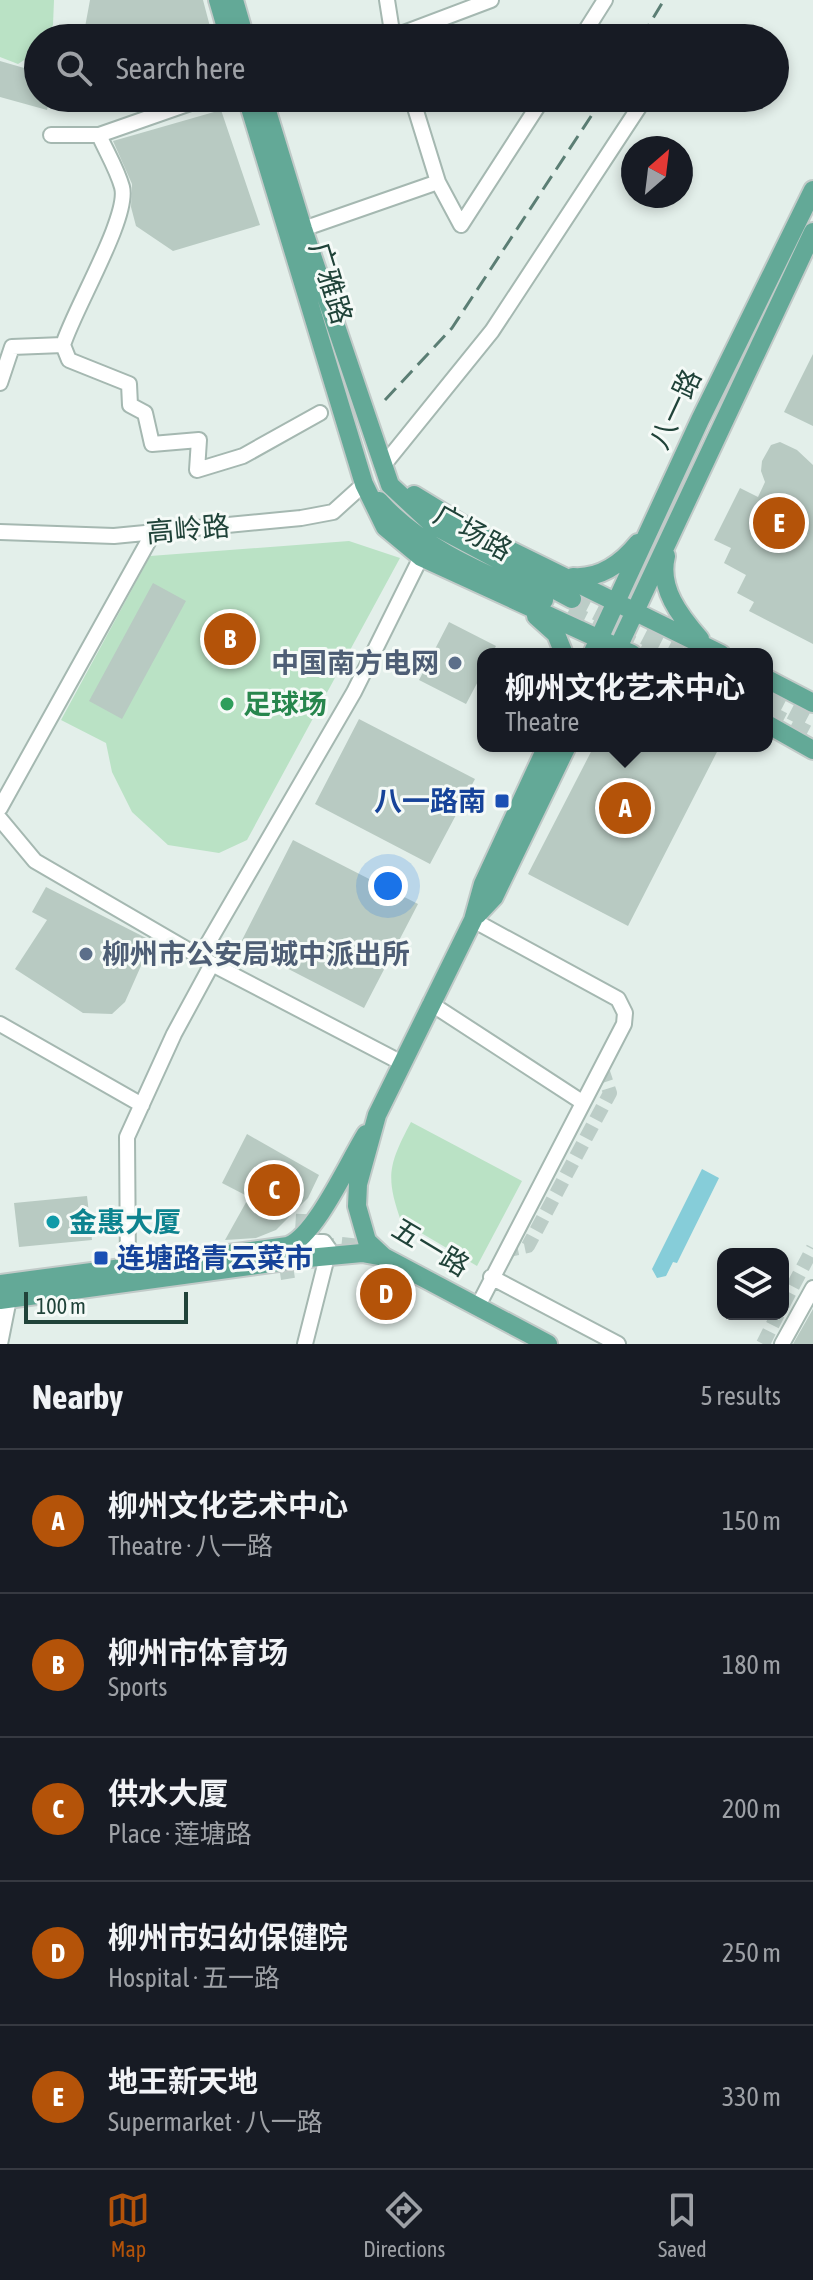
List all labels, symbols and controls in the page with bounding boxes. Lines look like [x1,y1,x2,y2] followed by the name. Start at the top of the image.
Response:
[24,24,789,112] search box
[52,46,96,90] icon: search
[116,51,245,85] text: Search here
[621,136,693,208] north arrow
[303,238,359,328] street label: 广雅路
[643,364,707,454] street label: 八一路
[753,493,805,553] pin: E
[429,498,517,566] street label: 广场路
[145,509,231,549] street label: 高岭路
[204,609,256,669] pin: B
[271,647,439,679] place label: 中国南方电网
[477,648,773,752] popup
[446,654,464,672] marker: 中国南方电网
[505,670,745,704] text: 柳州文化艺术中心
[243,688,327,720] place label: 足球场
[218,695,236,713] marker: 足球场
[505,707,579,737] text: Theatre
[599,778,651,838] pin: A
[374,785,486,817] place label: 八一路南
[493,792,511,810] marker: 八一路南
[368,866,408,906] your location
[102,938,410,970] place label: 柳州市公安局城中派出所
[77,945,95,963] marker: 柳州市公安局城中派出所
[248,1160,300,1220] pin: C
[69,1206,181,1238] place label: 金惠大厦
[387,1212,475,1282] street label: 五一路
[44,1213,62,1231] marker: 金惠大厦
[117,1242,313,1274] place label: 连塘路青云菜市
[717,1248,789,1320] map controls
[717,1248,789,1320] button: layers
[92,1249,110,1267] marker: 连塘路青云菜市
[360,1264,412,1324] pin: D
[24,1288,188,1324] scale bar
[36,1293,86,1319] text: 100 m
[32,1377,123,1416] text: Nearby
[700,1381,781,1411] text: 5 results
[108,1488,348,1522] text: 柳州文化艺术中心
[52,1506,64,1536] text: A
[722,1506,781,1536] text: 150 m
[108,1531,273,1561] text: Theatre · 八一路
[108,1635,288,1669] text: 柳州市体育场
[52,1650,64,1680] text: B
[722,1650,781,1680] text: 180 m
[108,1672,168,1702] text: Sports
[108,1776,228,1810] text: 供水大厦
[52,1794,64,1824] text: C
[722,1794,781,1824] text: 200 m
[108,1819,252,1849] text: Place · 莲塘路
[108,1920,348,1954] text: 柳州市妇幼保健院
[51,1938,65,1968] text: D
[722,1938,781,1968] text: 250 m
[108,1963,280,1993] text: Hospital · 五一路
[108,2064,258,2098] text: 地王新天地
[52,2082,64,2112] text: E
[722,2082,781,2112] text: 330 m
[108,2107,323,2137] text: Supermarket · 八一路
[106,2188,150,2262] tab: Map
[363,2188,445,2262] tab: Directions
[658,2188,707,2262] tab: Saved

